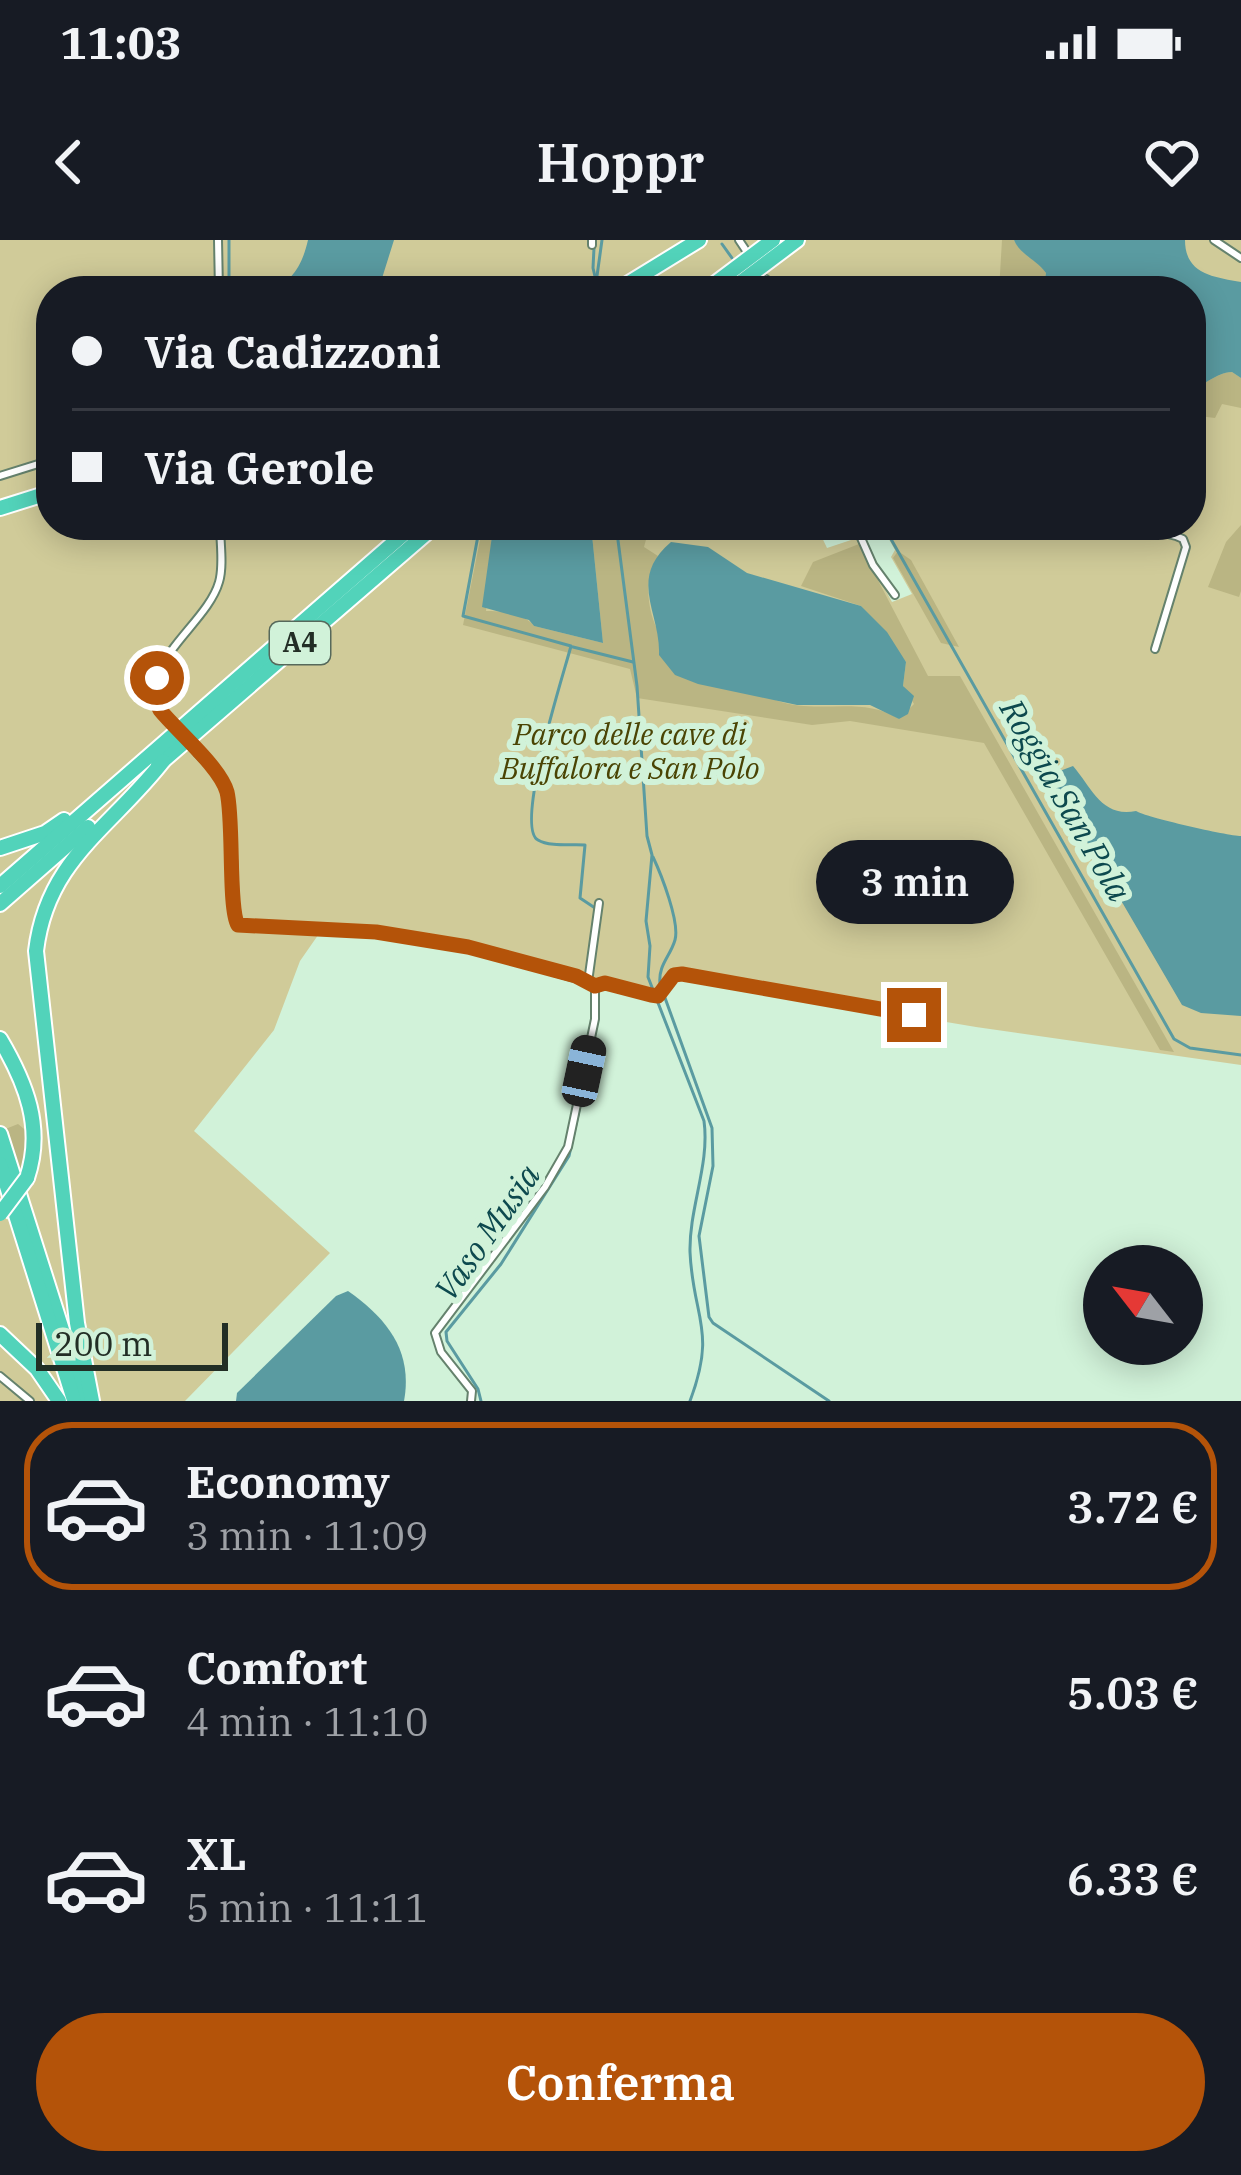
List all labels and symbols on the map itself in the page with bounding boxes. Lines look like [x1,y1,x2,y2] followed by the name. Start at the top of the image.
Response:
[270,622,330,664] road number: A4
[130,651,184,705] route start
[991,690,1142,909] water label: Roggia San Pola
[499,714,760,787] park label: Parco delle cave di Buffalora e San Polo
[815,841,1013,925] callout: 3 min
[887,988,941,1042] route end
[559,1032,609,1110] car
[424,1155,549,1308] water label: Vaso Musia
[1083,1245,1203,1365] north arrow
[36,1317,228,1370] scale bar

